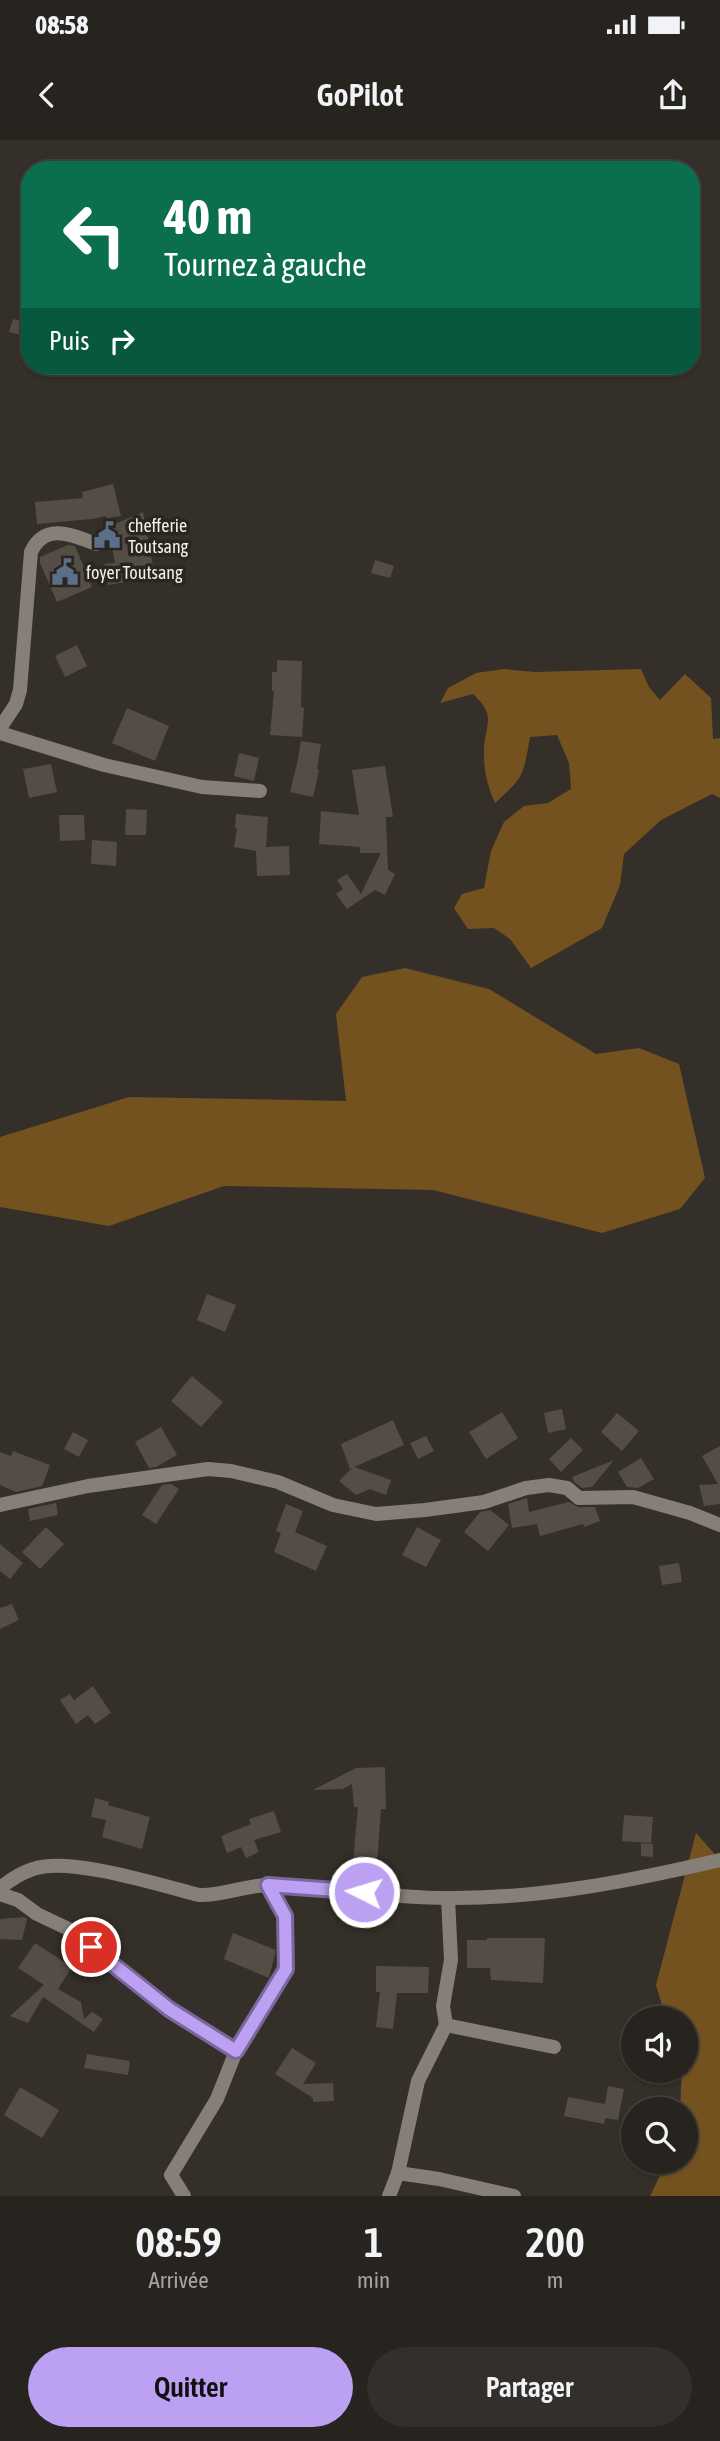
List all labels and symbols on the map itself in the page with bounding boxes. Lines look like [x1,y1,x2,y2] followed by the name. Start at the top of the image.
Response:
[128,515,189,557] place label: chefferie Toutsang
[92,520,122,550] public building icon: chefferie Toutsang
[50,557,80,587] public building icon: foyer Toutsang
[86,562,183,583] place label: foyer Toutsang
[327,1855,401,1929] position arrow
[61,1917,121,1977] pin

